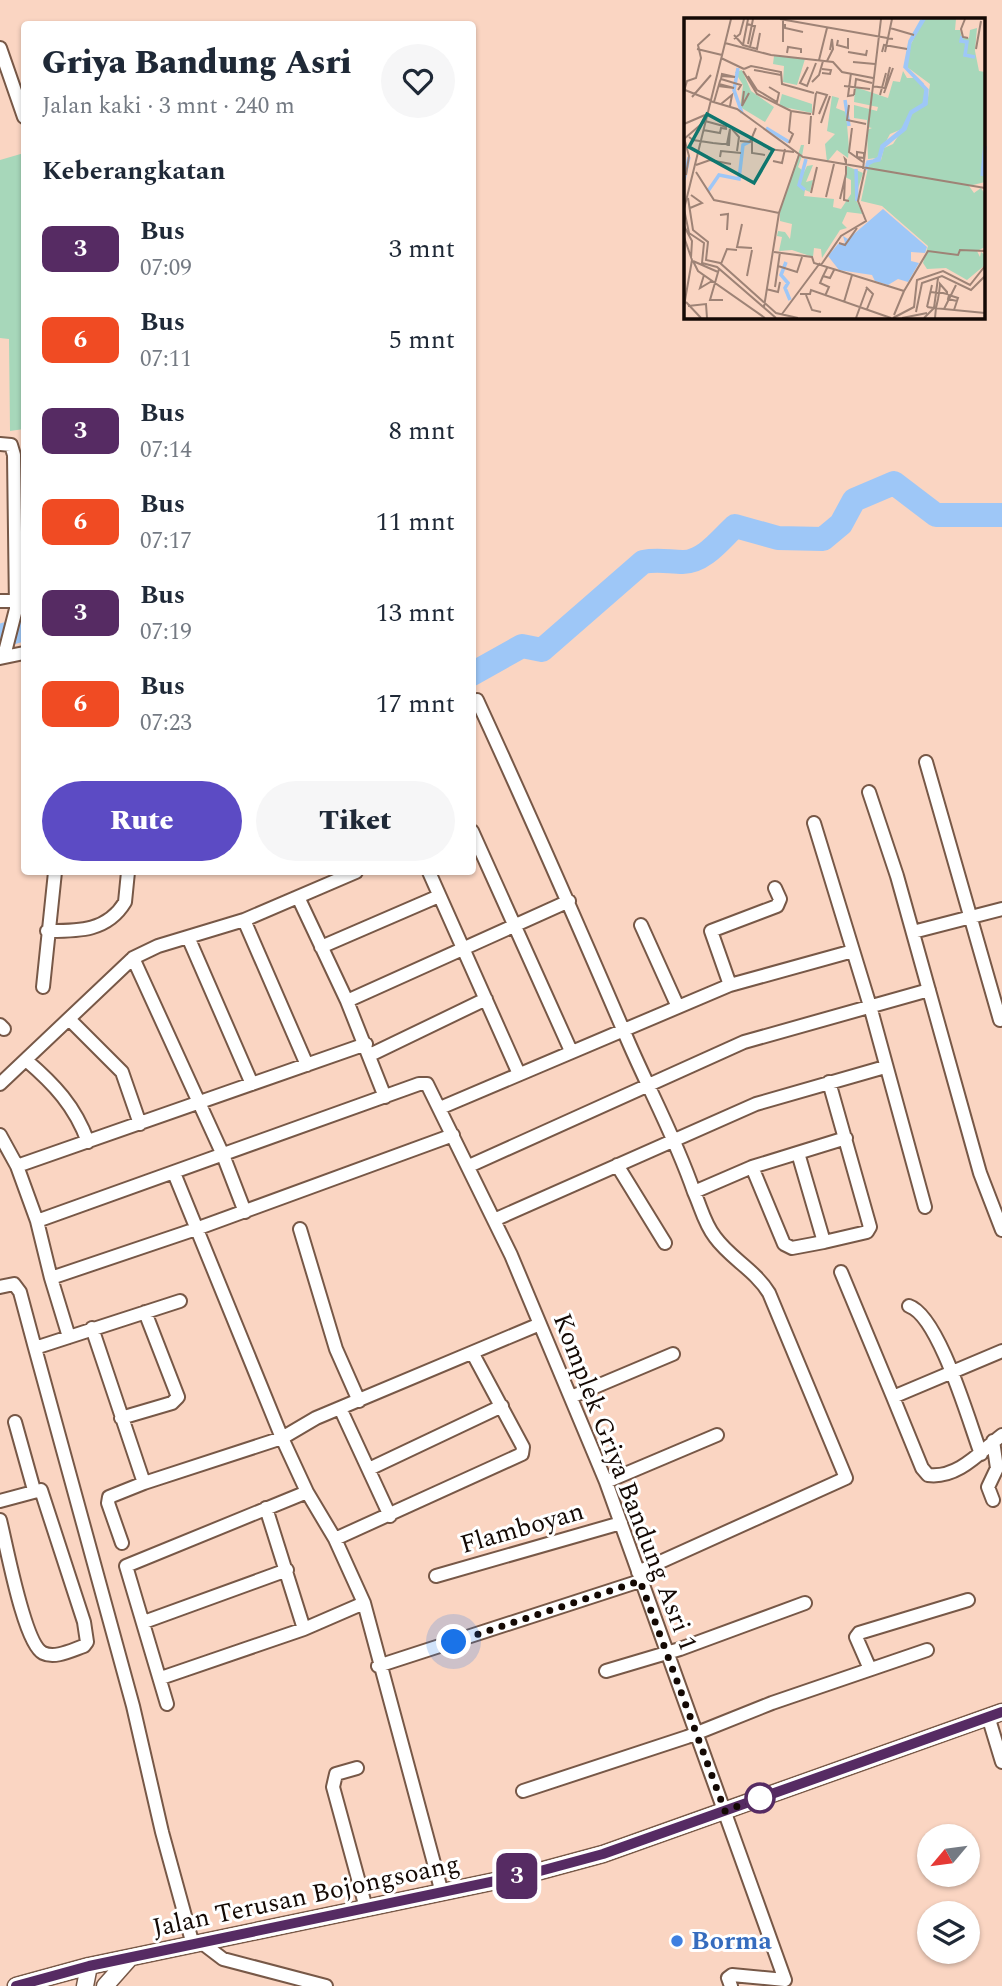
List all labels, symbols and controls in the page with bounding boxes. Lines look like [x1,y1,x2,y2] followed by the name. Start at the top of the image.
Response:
[684,18,984,318] inset map
[42,38,351,88] text: Griya Bandung Asri
[381,44,455,118] button: heart
[42,89,295,124] text: Jalan kaki · 3 mnt · 240 m
[42,151,226,191] text: Keberangkatan
[140,211,185,251] text: Bus
[389,229,455,269] text: 3 mnt
[74,231,87,267] text: 3
[140,251,192,286] text: 07:09
[140,302,185,342] text: Bus
[389,320,455,360] text: 5 mnt
[74,322,87,358] text: 6
[140,342,192,377] text: 07:11
[140,393,185,433] text: Bus
[389,411,455,451] text: 8 mnt
[74,413,87,449] text: 3
[140,433,192,468] text: 07:14
[140,484,185,524] text: Bus
[376,502,455,542] text: 11 mnt
[74,504,87,540] text: 6
[140,524,192,559] text: 07:17
[140,575,185,615] text: Bus
[376,593,455,633] text: 13 mnt
[74,595,87,631] text: 3
[140,615,192,650] text: 07:19
[140,666,185,706] text: Bus
[376,684,455,724] text: 17 mnt
[74,686,87,722] text: 6
[140,706,192,741] text: 07:23
[42,781,242,861] button: Rute
[256,781,455,861] button: Tiket
[542,1307,708,1657] street label: Komplek Griya Bandung Asri 1
[455,1491,589,1565] street label: Flamboyan
[436,1624,471,1659] your location
[745,1783,775,1813] unlabelled marker
[917,1824,980,1886] north arrow
[917,1824,980,1964] map controls
[149,1844,463,1948] street label: Jalan Terusan Bojongsoang
[494,1853,540,1899] line badge: 3
[510,1858,524,1894] text: 3
[917,1901,980,1964] button: layers
[691,1921,772,1961] place label: Borma
[669,1933,685,1949] marker: Borma

